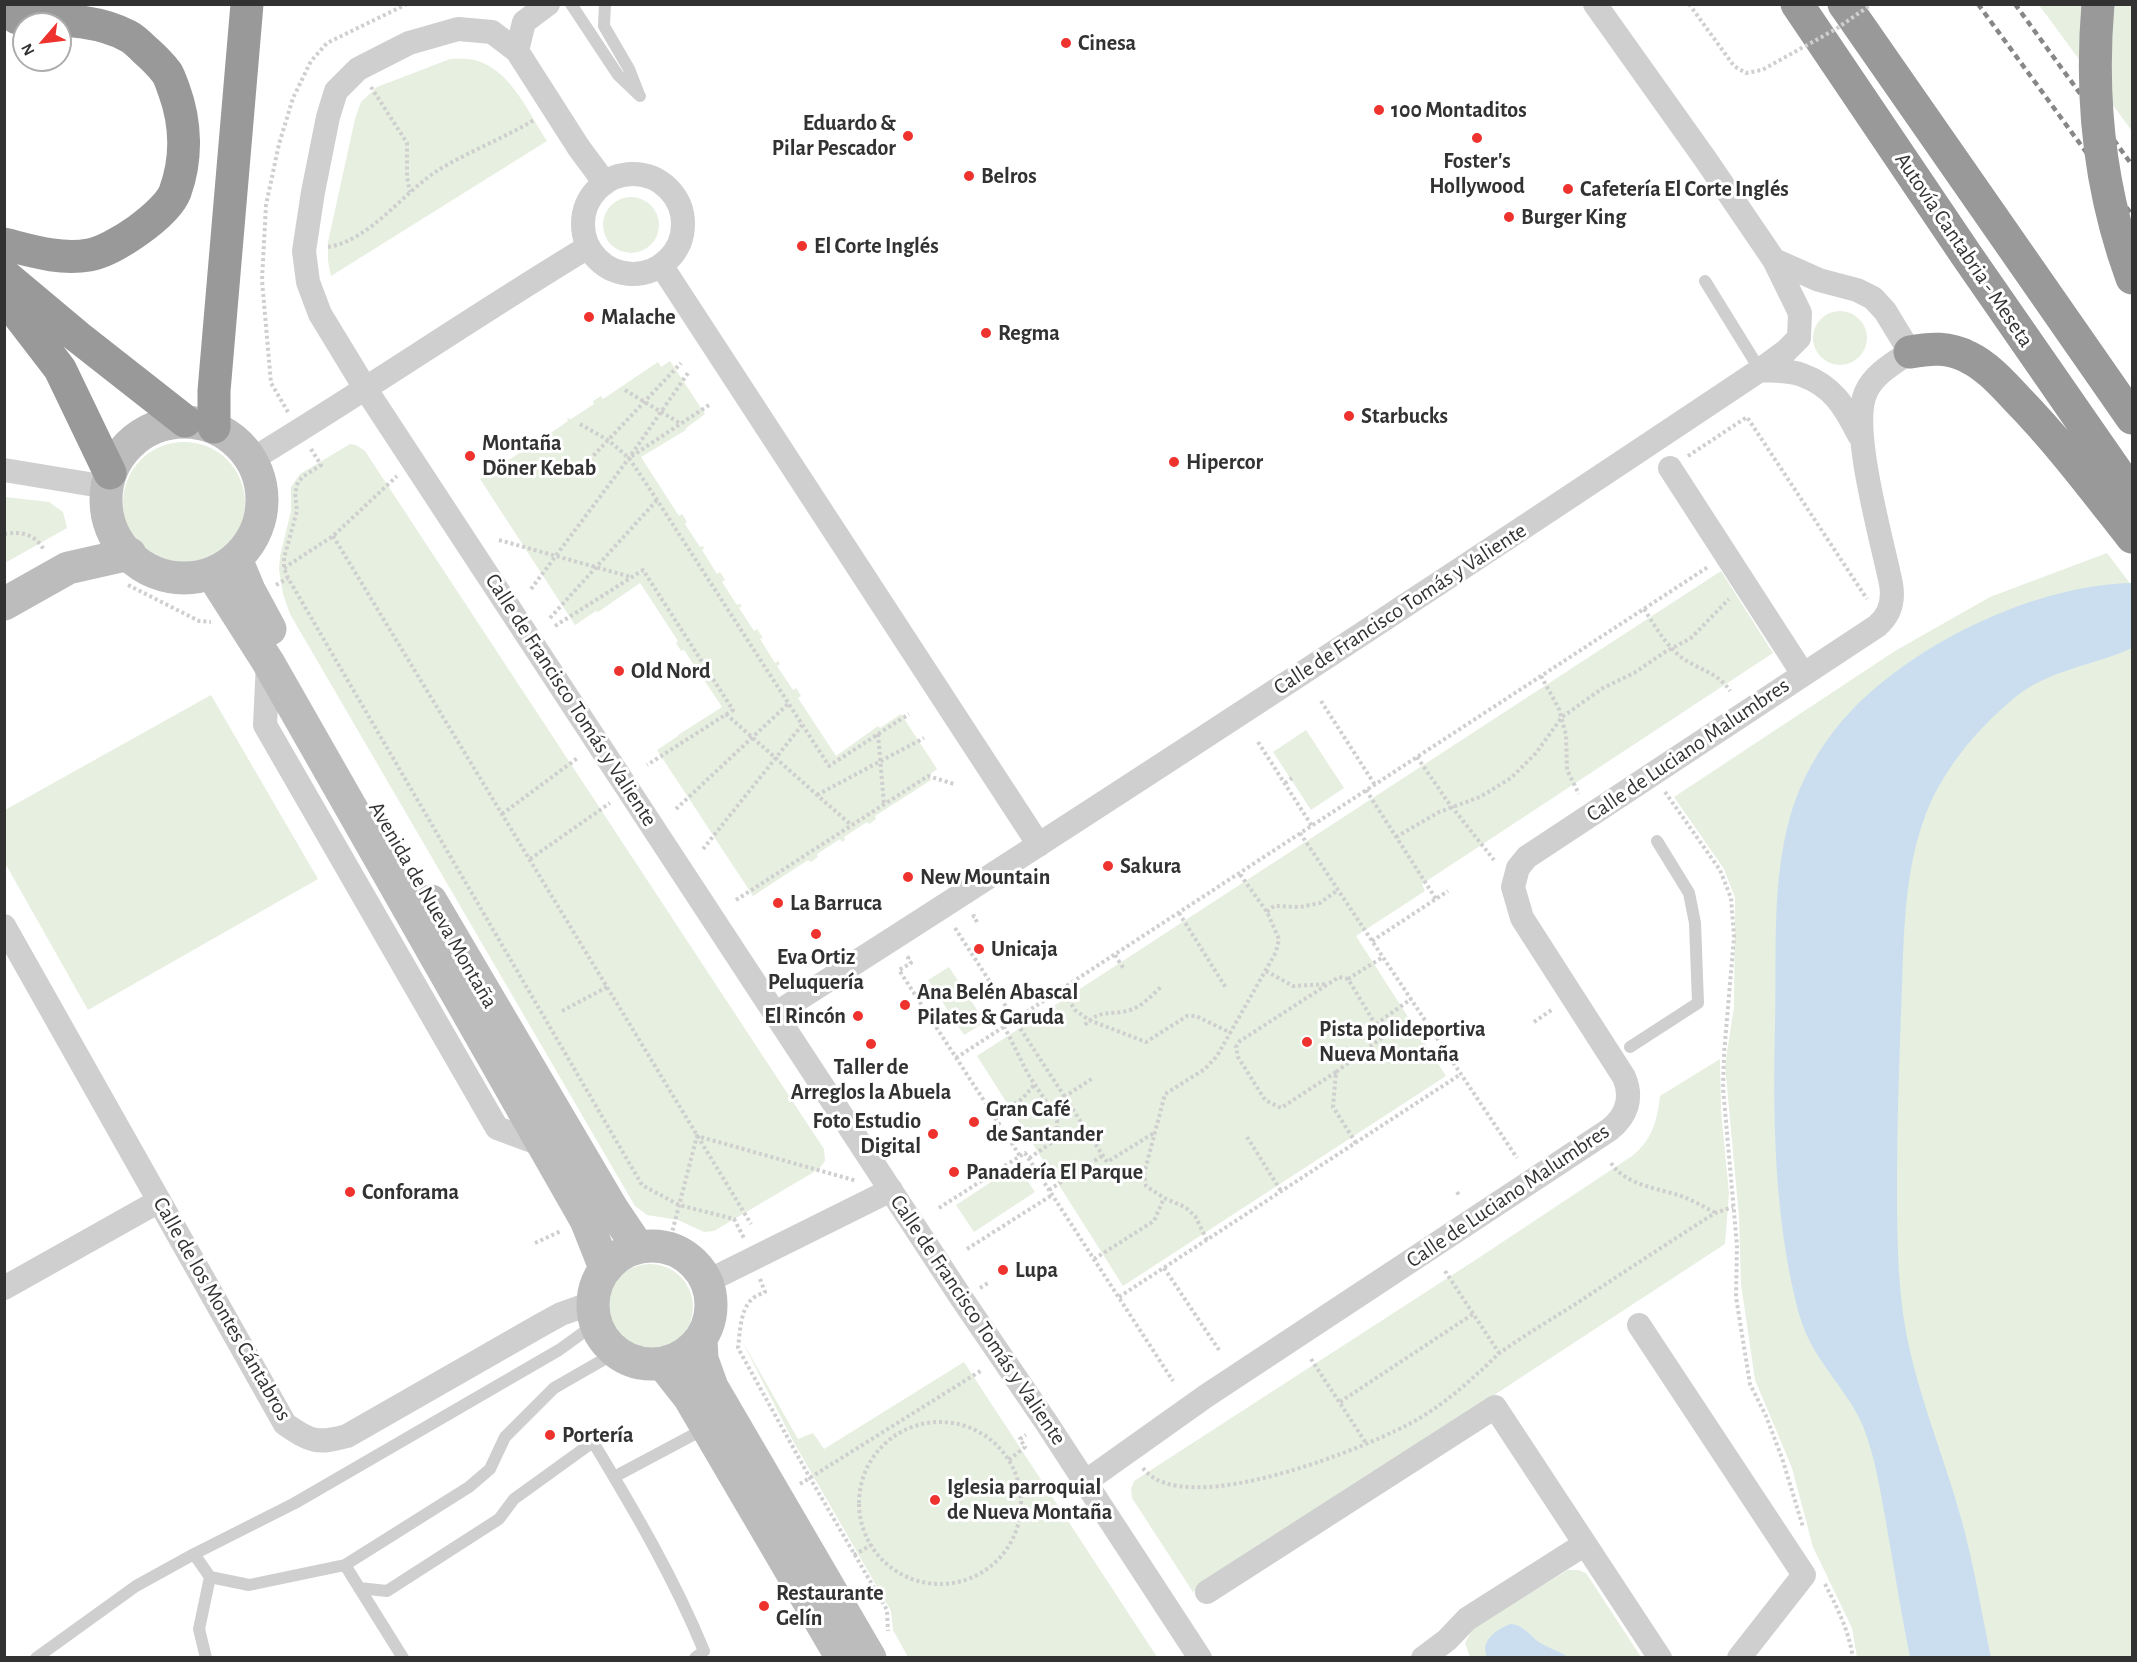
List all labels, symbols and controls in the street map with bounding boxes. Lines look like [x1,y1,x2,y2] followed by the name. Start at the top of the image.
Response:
[12,12,72,72] north arrow
[1078,30,1136,56] place label: Cinesa
[1059,36,1073,50] marker: Cinesa
[18,41,38,58] text: N
[1391,97,1527,123] place label: 100 Montaditos
[1372,103,1386,117] marker: 100 Montaditos
[772,110,896,162] place label: Eduardo & Pilar Pescador
[901,129,915,143] marker: Eduardo & Pilar Pescador
[1470,131,1484,145] marker: Foster's Hollywood
[1429,148,1525,200] place label: Foster's Hollywood
[1889,148,2039,352] street label: Autovía Cantabria - Meseta
[981,163,1037,189] place label: Belros
[962,169,976,183] marker: Belros
[1580,176,1789,202] place label: Cafetería El Corte Inglés
[1561,182,1575,196] marker: Cafetería El Corte Inglés
[1521,204,1626,230] place label: Burger King
[1502,210,1516,224] marker: Burger King
[814,233,939,259] place label: El Corte Inglés
[795,239,809,253] marker: El Corte Inglés
[601,304,676,330] place label: Malache
[582,310,596,324] marker: Malache
[998,320,1060,346] place label: Regma
[979,326,993,340] marker: Regma
[1361,403,1448,429] place label: Starbucks
[1342,409,1356,423] marker: Starbucks
[482,430,596,482] place label: Montaña Döner Kebab
[463,449,477,463] marker: Montaña Döner Kebab
[1186,449,1263,475] place label: Hipercor
[1167,455,1181,469] marker: Hipercor
[1269,517,1531,701] street label: Calle de Francisco Tomás y Valiente
[479,569,663,831] street label: Calle de Francisco Tomás y Valiente
[631,658,711,684] place label: Old Nord
[612,664,626,678] marker: Old Nord
[1582,672,1794,828] street label: Calle de Luciano Malumbres
[363,797,503,1013] street label: Avenida de Nueva Montaña
[1120,853,1181,879] place label: Sakura
[1101,859,1115,873] marker: Sakura
[920,864,1050,890] place label: New Mountain
[901,870,915,884] marker: New Mountain
[790,890,882,916] place label: La Barruca
[771,896,785,910] marker: La Barruca
[809,927,823,941] marker: Eva Ortiz Peluquería
[991,936,1058,962] place label: Unicaja
[972,942,986,956] marker: Unicaja
[768,944,864,996] place label: Eva Ortiz Peluquería
[917,979,1078,1030] place label: Ana Belén Abascal Pilates & Garuda
[898,998,912,1012] marker: Ana Belén Abascal Pilates & Garuda
[764,1003,846,1029] place label: El Rincón
[851,1009,865,1023] marker: El Rincón
[1319,1016,1486,1068] place label: Pista polideportiva Nueva Montaña
[1300,1035,1314,1049] marker: Pista polideportiva Nueva Montaña
[864,1037,878,1051] marker: Taller de Arreglos la Abuela
[791,1054,951,1106] place label: Taller de Arreglos la Abuela
[986,1096,1103,1148] place label: Gran Café de Santander
[812,1108,921,1160] place label: Foto Estudio Digital
[967,1115,981,1129] marker: Gran Café de Santander
[1402,1118,1614,1274] street label: Calle de Luciano Malumbres
[926,1127,940,1141] marker: Foto Estudio Digital
[966,1159,1143,1185] place label: Panadería El Parque
[947,1165,961,1179] marker: Panadería El Parque
[362,1179,459,1205] place label: Conforama
[343,1185,357,1199] marker: Conforama
[884,1190,1072,1450] street label: Calle de Francisco Tomás y Valiente
[147,1192,297,1426] street label: Calle de los Montes Cántabros
[1015,1257,1058,1283] place label: Lupa
[996,1263,1010,1277] marker: Lupa
[562,1422,634,1448] place label: Portería
[543,1428,557,1442] marker: Portería
[947,1474,1112,1526] place label: Iglesia parroquial de Nueva Montaña
[928,1493,942,1507] marker: Iglesia parroquial de Nueva Montaña
[776,1580,884,1632] place label: Restaurante Gelín
[757,1599,771,1613] marker: Restaurante Gelín

